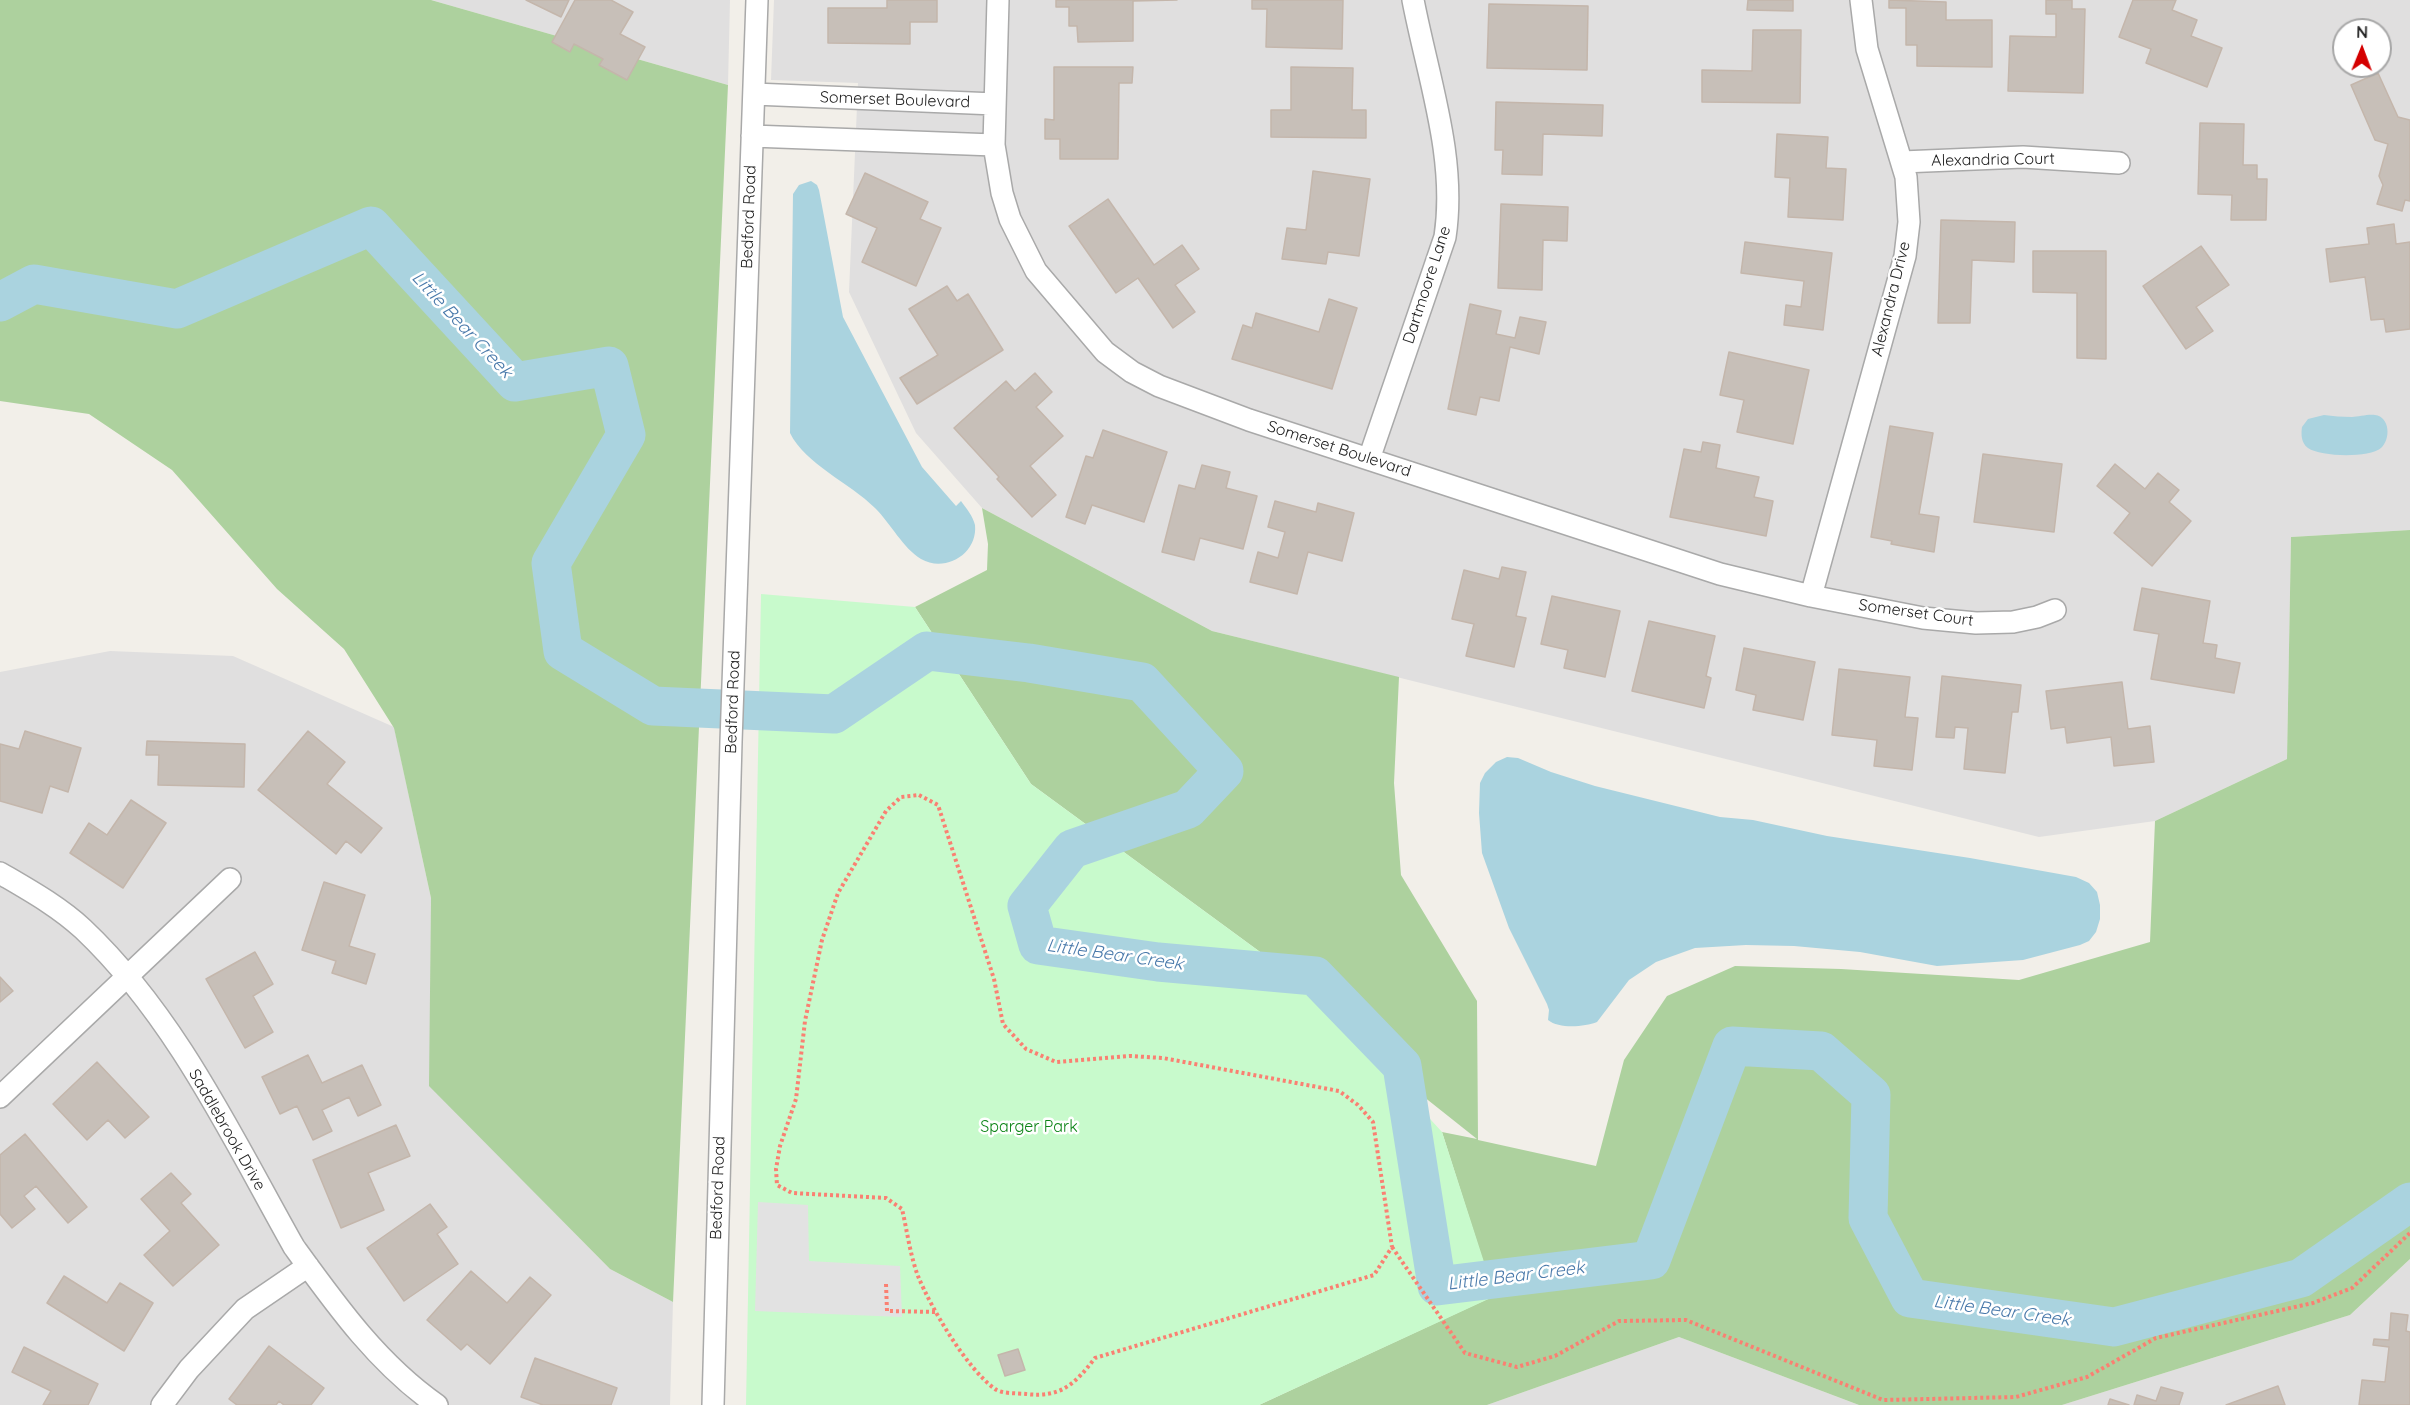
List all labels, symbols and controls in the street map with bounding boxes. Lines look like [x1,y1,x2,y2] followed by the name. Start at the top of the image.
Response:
[2332,18,2392,78] north arrow
[2356,22,2368,42] text: N
[820,88,970,112] street label: Somerset Boulevard
[1931,149,2055,171] street label: Alexandria Court
[738,165,760,269] street label: Bedford Road
[1399,224,1455,346] street label: Dartmoore Lane
[1867,240,1915,358] street label: Alexandra Drive
[407,267,517,383] water label: Little Bear Creek
[1265,417,1413,481] street label: Somerset Boulevard
[1857,595,1975,631] street label: Somerset Court
[722,650,744,754] street label: Bedford Road
[1045,935,1185,975] water label: Little Bear Creek
[184,1066,270,1194] street label: Saddlebrook Drive
[980,1117,1078,1137] park label: Sparger Park
[707,1136,729,1240] street label: Bedford Road
[1446,1257,1586,1295] water label: Little Bear Creek
[1932,1291,2072,1331] water label: Little Bear Creek

